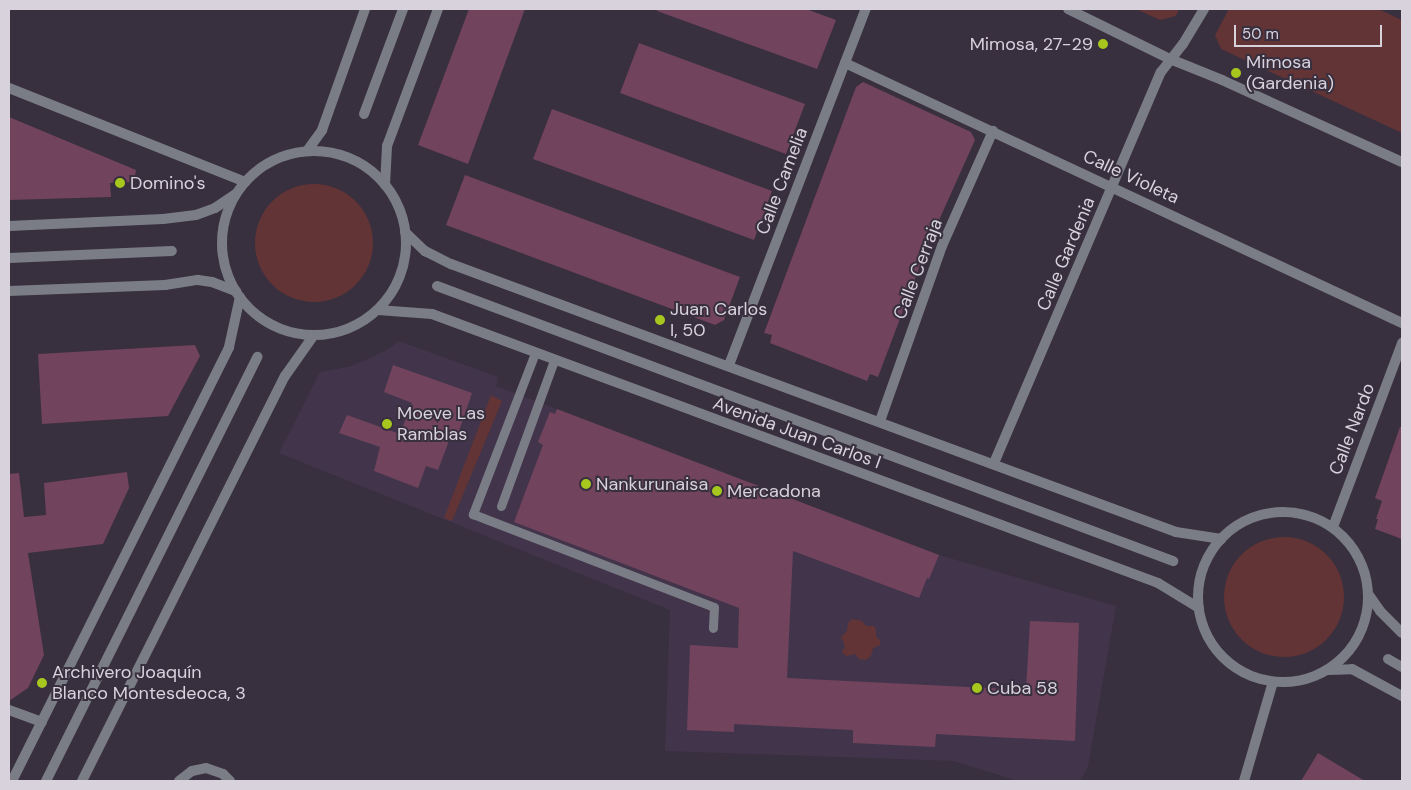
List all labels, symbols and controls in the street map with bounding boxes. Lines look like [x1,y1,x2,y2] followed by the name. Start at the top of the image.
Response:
[1236,15,1384,47] scale bar
[1242,24,1279,44] text: 50 m
[970,33,1093,55] place label: Mimosa, 27-29
[1097,38,1109,50] marker: Mimosa, 27-29
[1246,52,1334,94] place label: Mimosa (Gardenia)
[1230,67,1242,79] marker: Mimosa (Gardenia)
[752,124,812,238] street label: Calle Camelia
[1080,145,1182,209] street label: Calle Violeta
[130,172,206,194] place label: Domino's
[114,177,126,189] marker: Domino's
[1032,194,1100,314] street label: Calle Gardenia
[889,216,947,322] street label: Calle Cerraja
[670,299,767,342] place label: Juan Carlos I, 50
[654,314,666,326] marker: Juan Carlos I, 50
[1325,380,1379,478] street label: Calle Nardo
[710,393,884,473] street label: Avenida Juan Carlos I
[397,403,485,446] place label: Moeve Las Ramblas
[381,418,393,430] marker: Moeve Las Ramblas
[596,473,708,495] place label: Nankurunaisa
[580,478,592,490] marker: Nankurunaisa
[727,480,821,502] place label: Mercadona
[711,485,723,497] marker: Mercadona
[52,662,246,704] place label: Archivero Joaquín Blanco Montesdeoca, 3
[36,677,48,689] marker: Archivero Joaquín Blanco Montesdeoca, 3
[987,677,1058,699] place label: Cuba 58
[971,682,983,694] marker: Cuba 58

